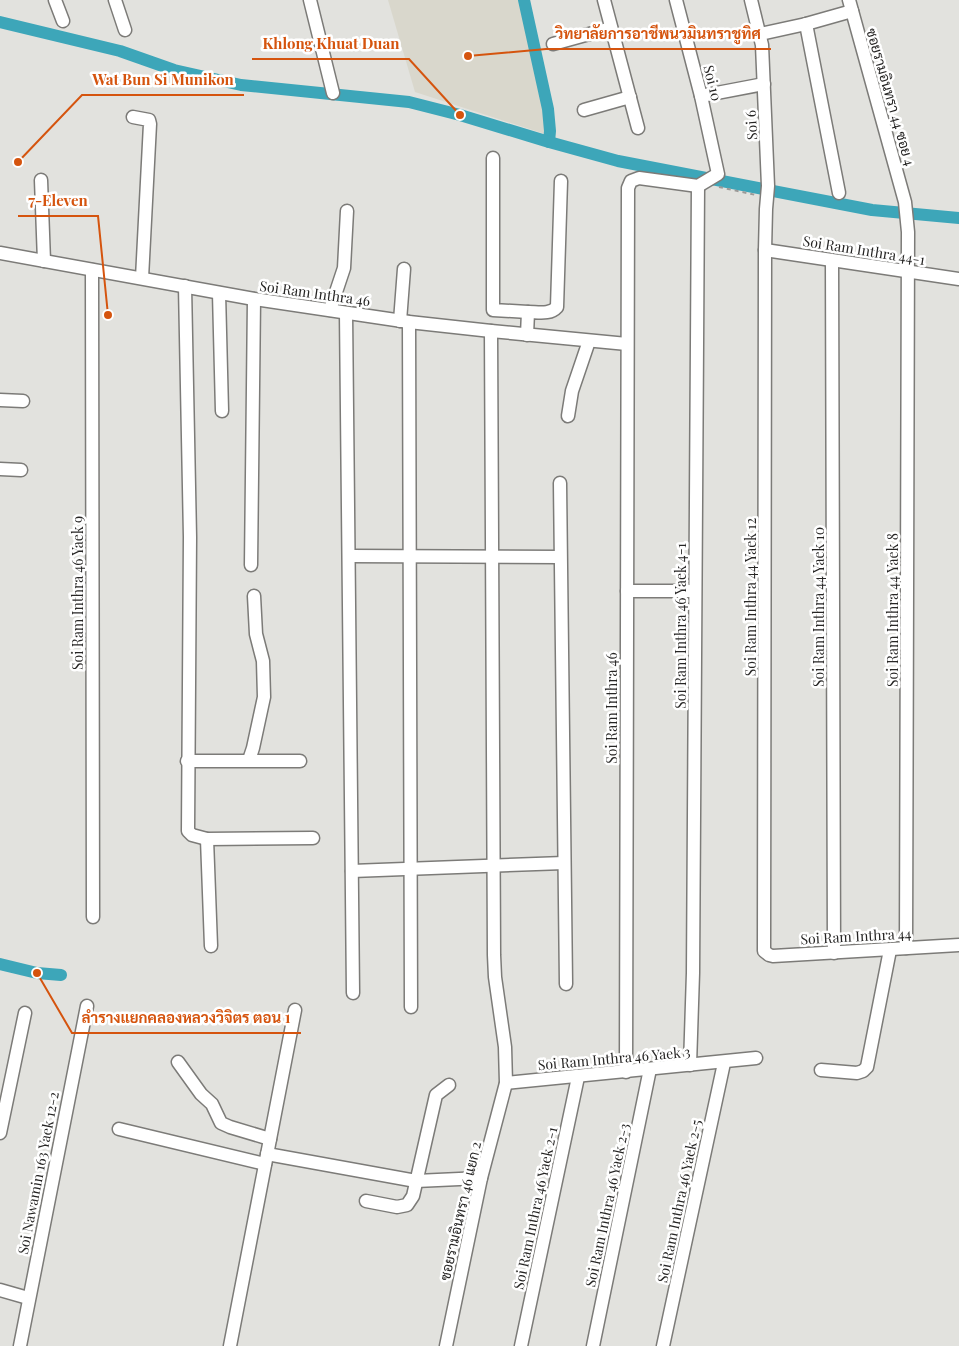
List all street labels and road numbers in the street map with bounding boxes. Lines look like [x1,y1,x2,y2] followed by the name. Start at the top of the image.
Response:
[862,26,920,168] street label: ซอยรามอินทรา 44 ซอย 4
[699,63,727,103] street label: Soi 10
[741,109,761,141] street label: Soi 6
[802,231,926,269] street label: Soi Ram Inthra 44-1
[258,276,372,310] street label: Soi Ram Inthra 46
[68,516,87,670] street label: Soi Ram Inthra 46 Yaek 9
[741,517,760,676] street label: Soi Ram Inthra 44 Yaek 12
[809,527,828,687] street label: Soi Ram Inthra 44 Yaek 10
[883,533,902,687] street label: Soi Ram Inthra 44 Yaek 8
[671,543,690,709] street label: Soi Ram Inthra 46 Yaek 4-1
[602,652,621,764] street label: Soi Ram Inthra 46
[800,924,912,948] street label: Soi Ram Inthra 44
[537,1042,691,1074] street label: Soi Ram Inthra 46 Yaek 3
[13,1090,63,1256] street label: Soi Nawamin 163 Yaek 12-2
[652,1117,706,1284] street label: Soi Ram Inthra 46 Yaek 2-5
[580,1121,634,1289] street label: Soi Ram Inthra 46 Yaek 2-3
[508,1125,562,1291] street label: Soi Ram Inthra 46 Yaek 2-1
[435,1139,485,1282] street label: ซอยรามอินทรา 46 แยก 2

